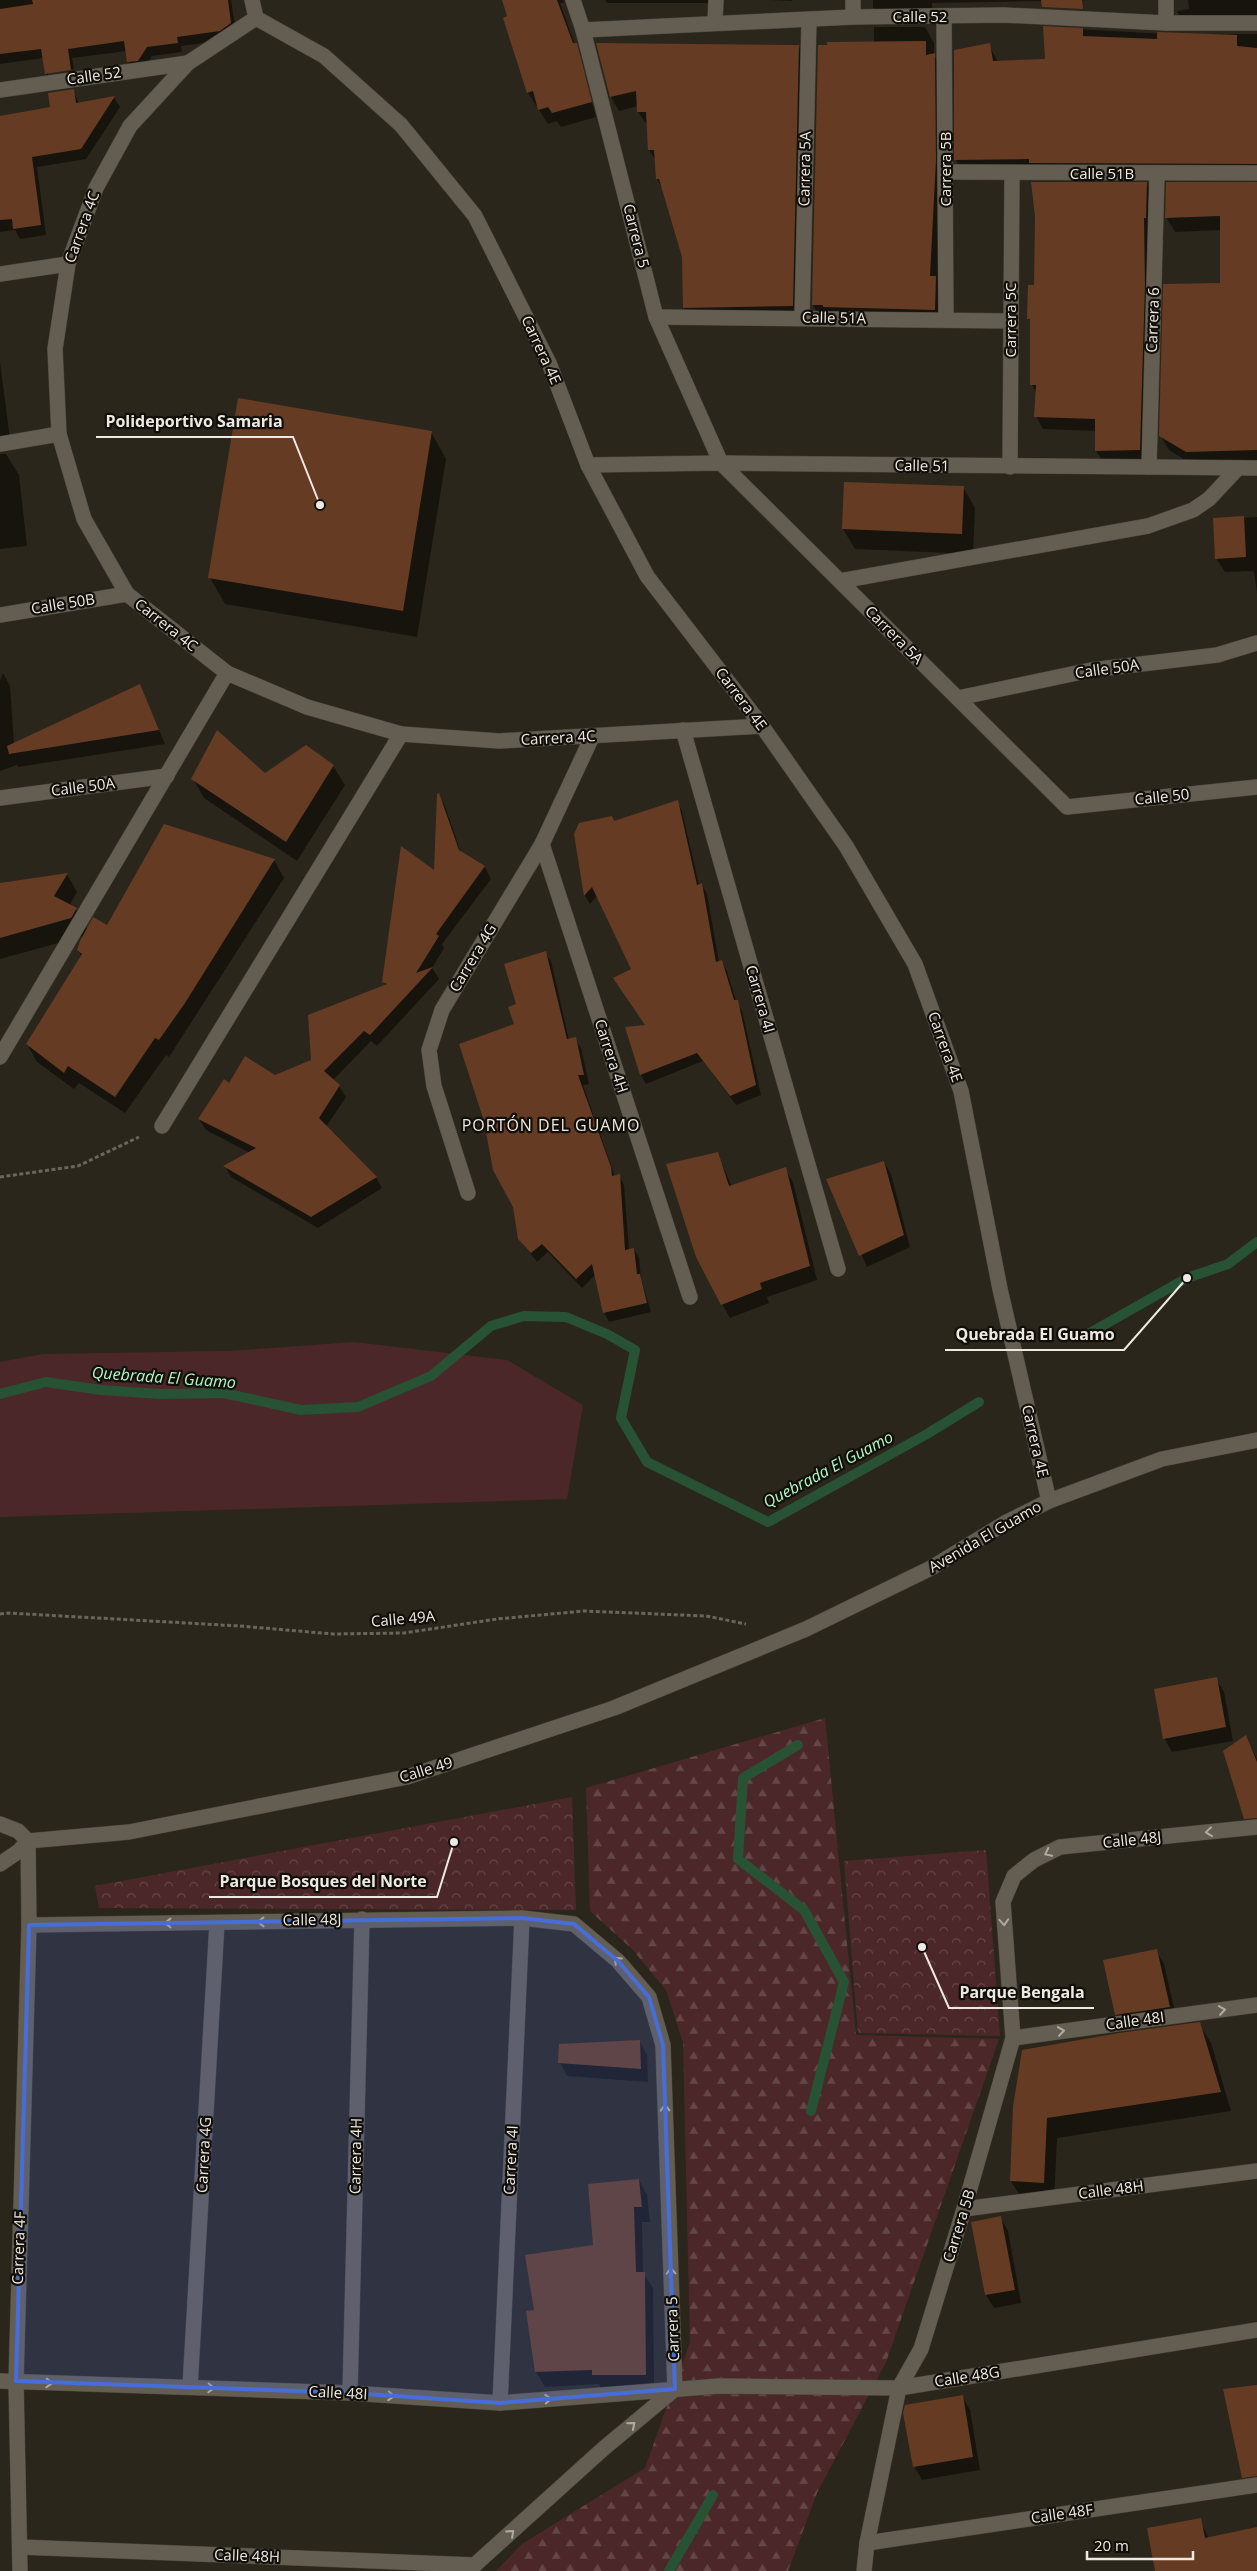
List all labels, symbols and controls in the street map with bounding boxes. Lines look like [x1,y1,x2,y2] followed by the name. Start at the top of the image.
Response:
[893,6,947,26] street label: Calle 52
[65,61,122,89] street label: Calle 52
[793,131,815,207] street label: Carrera 5A
[935,131,955,207] street label: Carrera 5B
[1070,163,1134,183] street label: Calle 51B
[59,188,103,265] street label: Carrera 4C
[619,202,655,270] street label: Carrera 5
[1000,283,1020,357] street label: Carrera 5C
[1141,287,1163,353] street label: Carrera 6
[802,306,867,328] street label: Calle 51A
[517,312,567,387] street label: Carrera 4E
[96,406,293,437] callout: Polideportivo Samaria
[105,410,283,432] text: Polideportivo Samaria
[894,455,950,475] street label: Calle 51
[29,588,96,618] street label: Calle 50B
[131,593,202,655] street label: Carrera 4C
[861,601,929,668] street label: Carrera 5A
[1074,654,1141,682] street label: Calle 50A
[712,663,772,734] street label: Carrera 4E
[520,725,596,749] street label: Carrera 4C
[50,772,117,800] street label: Calle 50A
[1134,783,1190,809] street label: Calle 50
[444,920,500,995] street label: Carrera 4G
[742,963,780,1035] street label: Carrera 4I
[924,1009,968,1085] street label: Carrera 4E
[591,1016,633,1095] street label: Carrera 4H
[462,1114,640,1136] district label: PORTÓN DEL GUAMO
[945,1319,1124,1350] callout: Quebrada El Guamo
[955,1323,1115,1345] text: Quebrada El Guamo
[91,1361,237,1393] water label: Quebrada El Guamo
[1018,1403,1054,1479] street label: Carrera 4E
[759,1425,897,1513] water label: Quebrada El Guamo
[924,1496,1045,1577] street label: Avenida El Guamo
[370,1605,436,1631] street label: Calle 49A
[397,1751,455,1787] street label: Calle 49
[1102,1826,1162,1852] street label: Calle 48J
[1204,1826,1212,1837] one-way arrow
[1044,1847,1053,1857] one-way arrow
[209,1866,437,1897] callout: Parque Bosques del Norte
[219,1870,427,1892] text: Parque Bosques del Norte
[282,1908,342,1930] street label: Calle 48J
[257,1916,265,1927] one-way arrow
[164,1917,172,1928] one-way arrow
[998,1918,1009,1926] one-way arrow
[614,1957,623,1966] one-way arrow
[949,1977,1094,2008] callout: Parque Bengala
[959,1981,1085,2003] text: Parque Bengala
[1218,2005,1227,2015] one-way arrow
[1104,2006,1165,2034] street label: Calle 48I
[1057,2026,1065,2037] one-way arrow
[660,2104,671,2112] one-way arrow
[191,2116,215,2194] street label: Carrera 4G
[344,2118,366,2194] street label: Carrera 4H
[498,2125,522,2195] street label: Carrera 4I
[1077,2175,1145,2203] street label: Calle 48H
[938,2187,979,2265] street label: Carrera 5B
[7,2211,29,2285] street label: Carrera 4F
[665,2266,676,2274] one-way arrow
[661,2296,683,2362] street label: Carrera 5
[933,2361,1001,2391] street label: Calle 48G
[45,2377,53,2388] one-way arrow
[308,2380,368,2404] street label: Calle 48I
[208,2383,215,2393] one-way arrow
[387,2390,395,2401] one-way arrow
[544,2394,552,2405] one-way arrow
[627,2421,636,2430] one-way arrow
[1029,2499,1094,2527] street label: Calle 48F
[1087,2528,1193,2560] scale bar
[505,2530,514,2539] one-way arrow
[1094,2535,1129,2555] text: 20 m
[214,2544,280,2566] street label: Calle 48H

